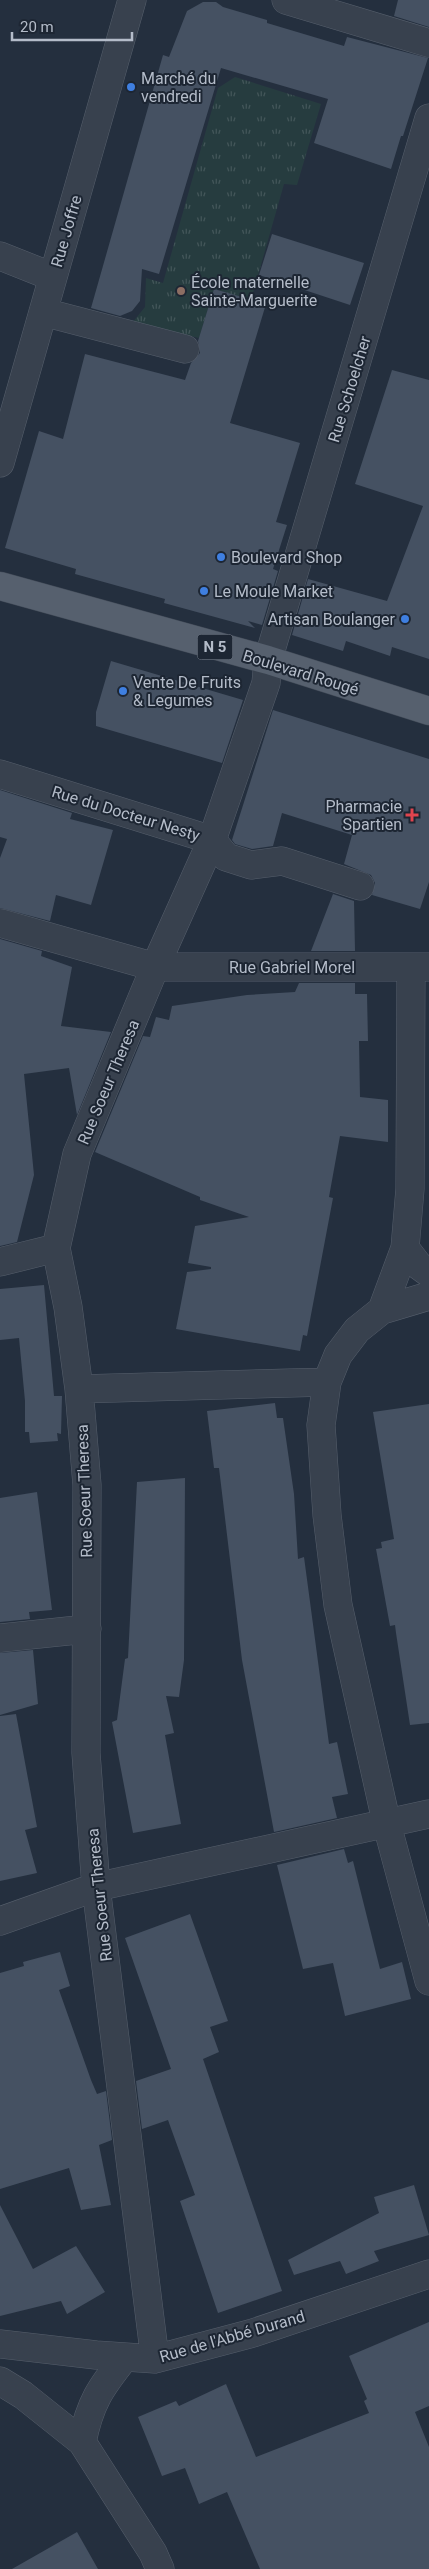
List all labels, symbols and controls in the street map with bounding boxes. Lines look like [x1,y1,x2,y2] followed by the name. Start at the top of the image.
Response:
[12,10,132,42] scale bar
[20,18,54,36] text: 20 m
[141,69,216,106] place label: Marché du vendredi
[125,81,137,93] marker: Marché du vendredi
[47,193,86,269] street label: Rue Joffre
[191,273,317,310] place label: École maternelle Sainte-Marguerite
[175,285,187,297] marker: École maternelle Sainte-Marguerite
[324,333,375,445] street label: Rue Schoelcher
[231,548,342,567] place label: Boulevard Shop
[215,551,227,563] marker: Boulevard Shop
[214,582,333,601] place label: Le Moule Market
[198,585,210,597] marker: Le Moule Market
[268,610,396,629] place label: Artisan Boulanger
[399,613,411,625] marker: Artisan Boulanger
[198,634,232,660] road number: N 5
[241,646,361,699] street label: Boulevard Rougé
[133,673,241,710] place label: Vente De Fruits & Legumes
[117,685,129,697] marker: Vente De Fruits & Legumes
[50,782,203,845] street label: Rue du Docteur Nesty
[325,797,402,834] place label: Pharmacie Spartien
[406,809,418,821] marker: Pharmacie Spartien
[229,958,355,977] street label: Rue Gabriel Morel
[74,1017,143,1147] street label: Rue Soeur Theresa
[73,1424,96,1558] street label: Rue Soeur Theresa
[83,1827,116,1962] street label: Rue Soeur Theresa
[157,2307,307,2366] street label: Rue de l'Abbé Durand

